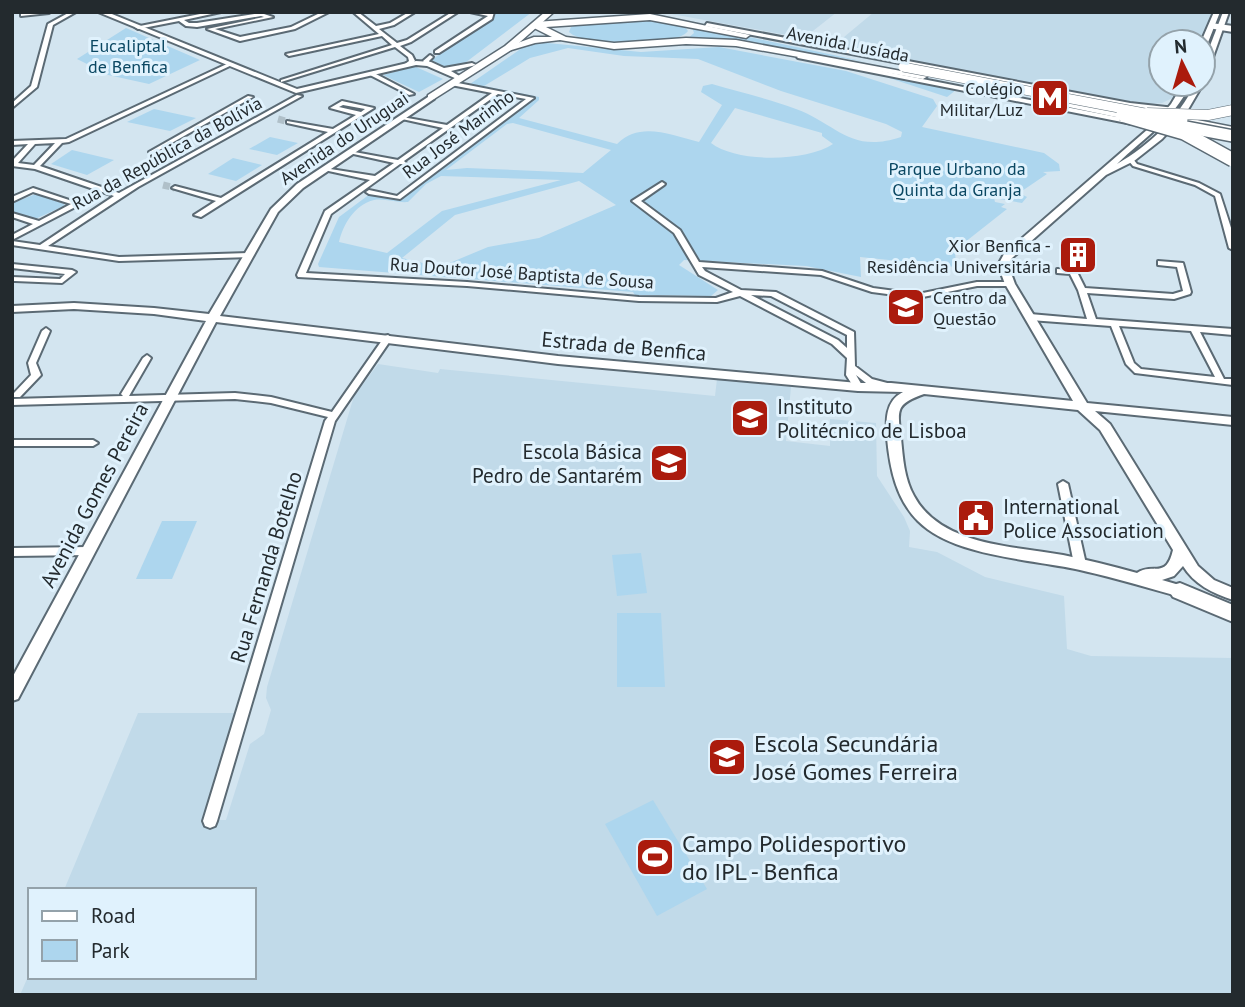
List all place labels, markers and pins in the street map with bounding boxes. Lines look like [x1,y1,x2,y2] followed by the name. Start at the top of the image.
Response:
[940,77,1023,121] place label: Colégio Militar/Luz
[1029,77,1071,119] metro station icon: Colégio Militar/Luz
[867,234,1051,278] place label: Xior Benfica - Residência Universitária
[1057,234,1099,276] building icon: Xior Benfica - Residência Universitária
[885,286,927,328] school or university icon: Centro da Questão
[933,286,1007,330] place label: Centro da Questão
[777,393,967,444] place label: Instituto Politécnico de Lisboa
[729,397,771,439] school or university icon: Instituto Politécnico de Lisboa
[472,438,642,489] place label: Escola Básica Pedro de Santarém
[648,442,690,484] school or university icon: Escola Básica Pedro de Santarém
[1003,493,1164,544] place label: International Police Association
[955,497,997,539] public building icon: International Police Association
[753,728,958,787] place label: Escola Secundária José Gomes Ferreira
[706,736,748,778] school or university icon: Escola Secundária José Gomes Ferreira
[682,828,906,887] place label: Campo Polidesportivo do IPL - Benfica
[634,836,676,878] sports icon: Campo Polidesportivo do IPL - Benfica

